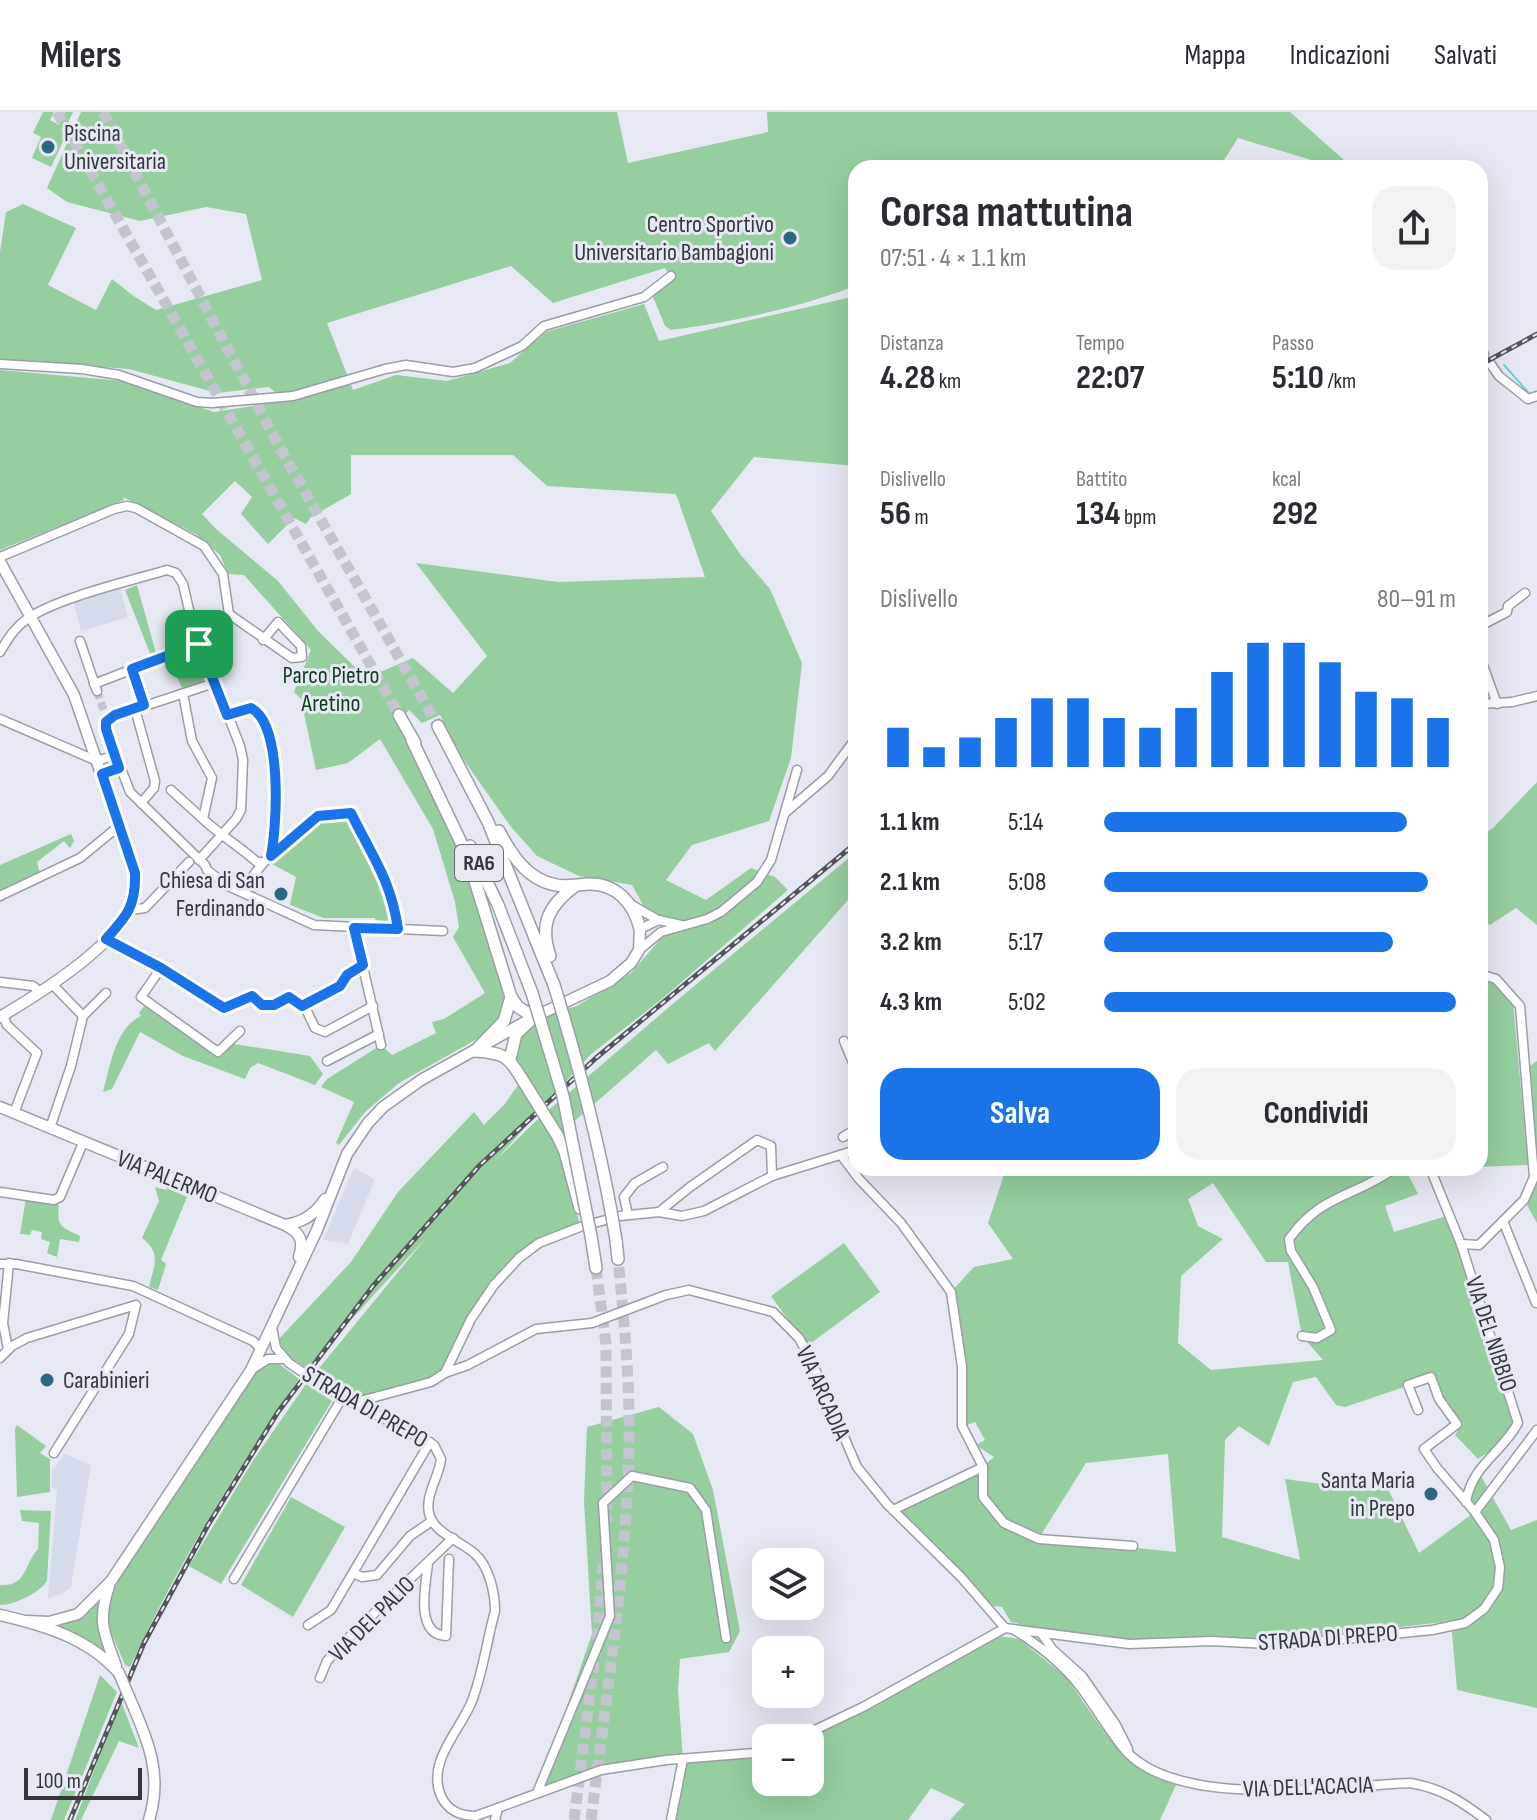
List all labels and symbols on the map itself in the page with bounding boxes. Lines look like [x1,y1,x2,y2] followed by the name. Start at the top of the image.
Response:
[64,119,166,176] place label: Piscina Universitaria
[39,138,57,156] marker: Piscina Universitaria
[574,210,774,267] place label: Centro Sportivo Universitario Bambagioni
[781,229,799,247] marker: Centro Sportivo Universitario Bambagioni
[165,610,233,678] pin
[283,661,379,718] park label: Parco Pietro Aretino
[455,845,503,881] road number: RA6
[159,866,265,923] place label: Chiesa di San Ferdinando
[272,885,290,903] marker: Chiesa di San Ferdinando
[113,1144,221,1210] street label: VIA PALERMO
[1459,1273,1523,1395] street label: VIA DEL NIBBIO
[789,1342,857,1445] street label: VIA ARCADIA
[297,1359,433,1455] street label: STRADA DI PREPO
[63,1366,149,1395] place label: Carabinieri
[38,1371,56,1389] marker: Carabinieri
[1321,1466,1415,1523] place label: Santa Maria in Prepo
[1422,1485,1440,1503] marker: Santa Maria in Prepo
[323,1570,421,1668] street label: VIA DEL PALIO
[1257,1619,1399,1657] street label: STRADA DI PREPO
[24,1764,142,1800] scale bar
[1242,1770,1374,1804] street label: VIA DELL'ACACIA

